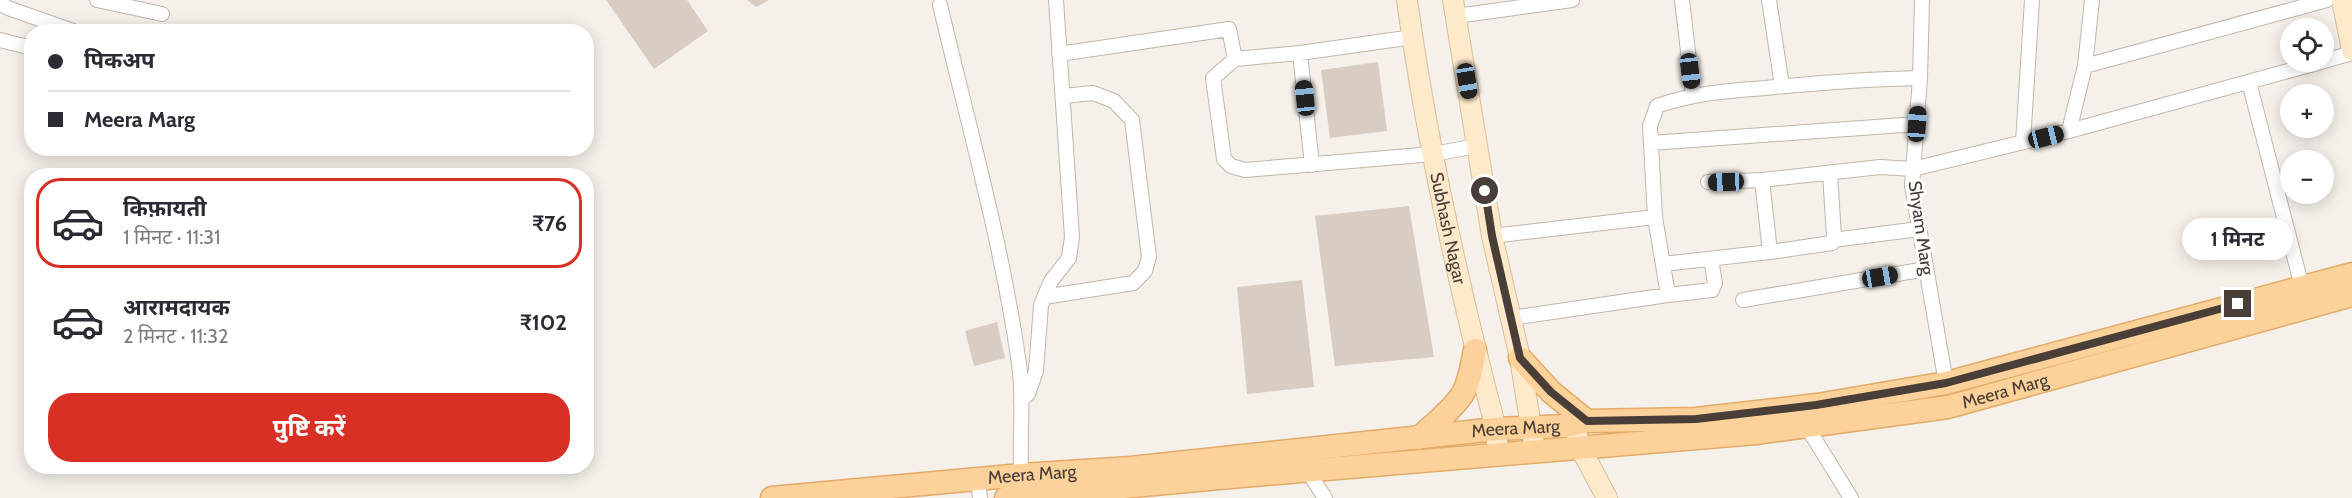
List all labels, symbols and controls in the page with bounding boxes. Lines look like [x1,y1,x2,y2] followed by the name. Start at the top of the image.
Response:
[2280,18,2334,204] map controls
[2280,18,2334,72] button: locate
[84,47,155,74] text: पिकअप
[1679,52,1701,90] car
[1455,62,1479,100] car
[1294,79,1316,117] car
[2280,84,2334,138] button: +
[1907,105,1927,143] car
[84,106,195,133] text: Meera Marg
[2026,124,2066,150] car
[2280,150,2334,204] button: −
[1425,170,1471,287] street label: Subhash Nagar
[1708,172,1744,192] car
[1471,177,1498,204] route start
[1903,179,1939,278] street label: Shyam Marg
[123,195,207,222] text: किफ़ायती
[51,196,105,250] icon: car
[532,210,567,237] text: ₹76
[2182,217,2294,259] callout: 1 मिनट
[123,225,221,249] text: 1 मिनट · 11:31
[2211,227,2264,251] text: 1 मिनट
[1861,265,1899,289] car
[2224,290,2251,317] route end
[123,294,230,321] text: आरामदायक
[51,295,105,349] icon: car
[520,309,567,336] text: ₹102
[123,324,229,348] text: 2 मिनट · 11:32
[1960,368,2052,414] street label: Meera Marg
[48,393,570,462] button: पुष्टि करें
[1470,415,1561,443] street label: Meera Marg
[987,460,1078,489] street label: Meera Marg

